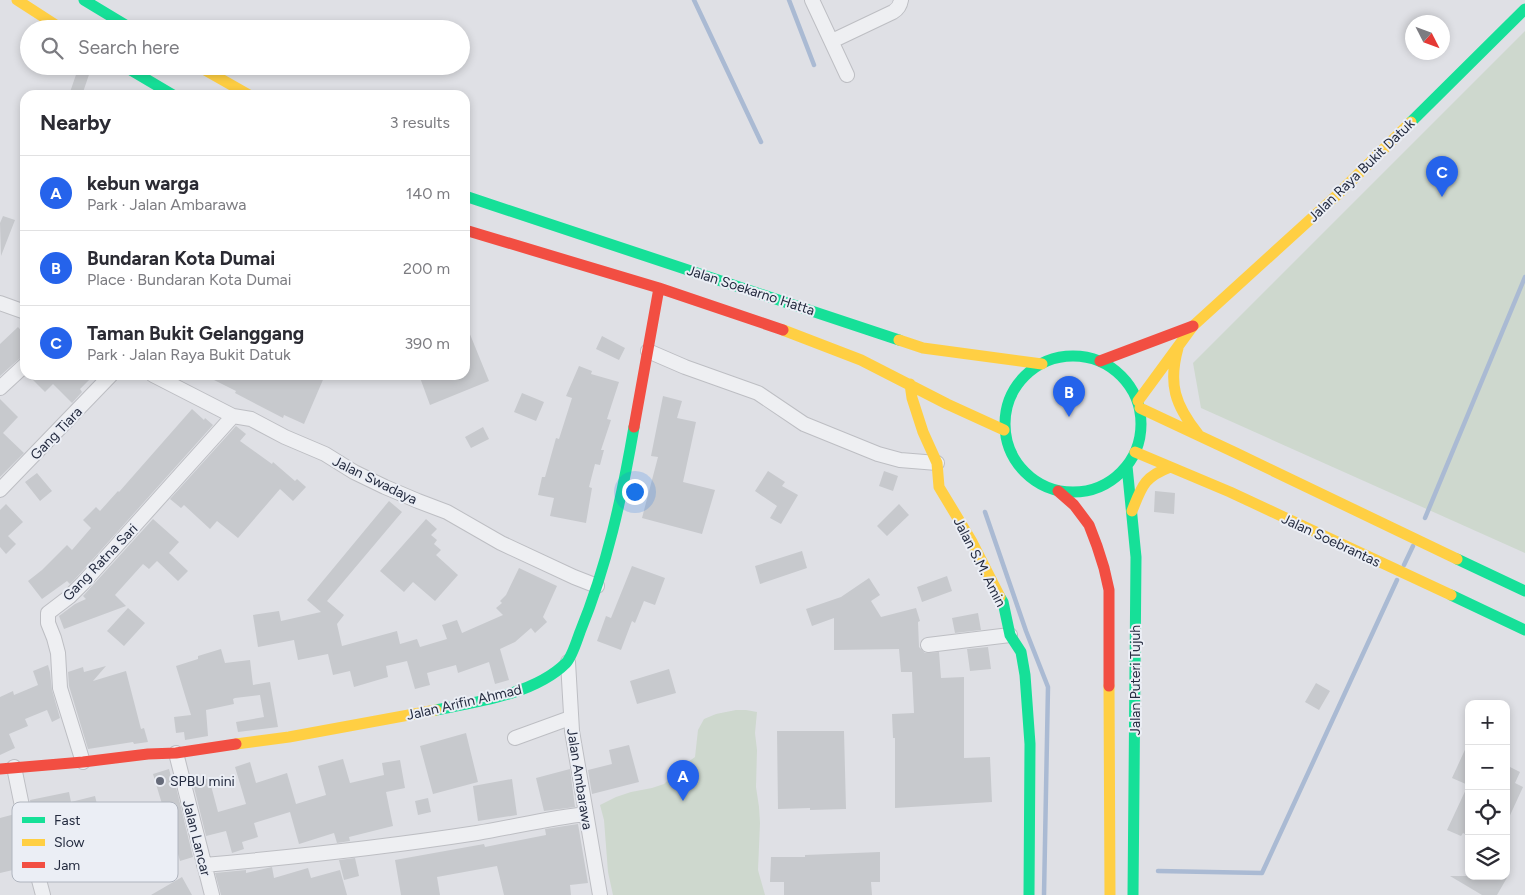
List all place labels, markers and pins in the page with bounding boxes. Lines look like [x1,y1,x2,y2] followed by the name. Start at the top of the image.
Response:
[1426,156,1458,197] pin: C
[1053,376,1085,417] pin: B
[667,760,699,801] pin: A
[170,773,235,790] place label: SPBU mini
[154,775,166,787] marker: SPBU mini

